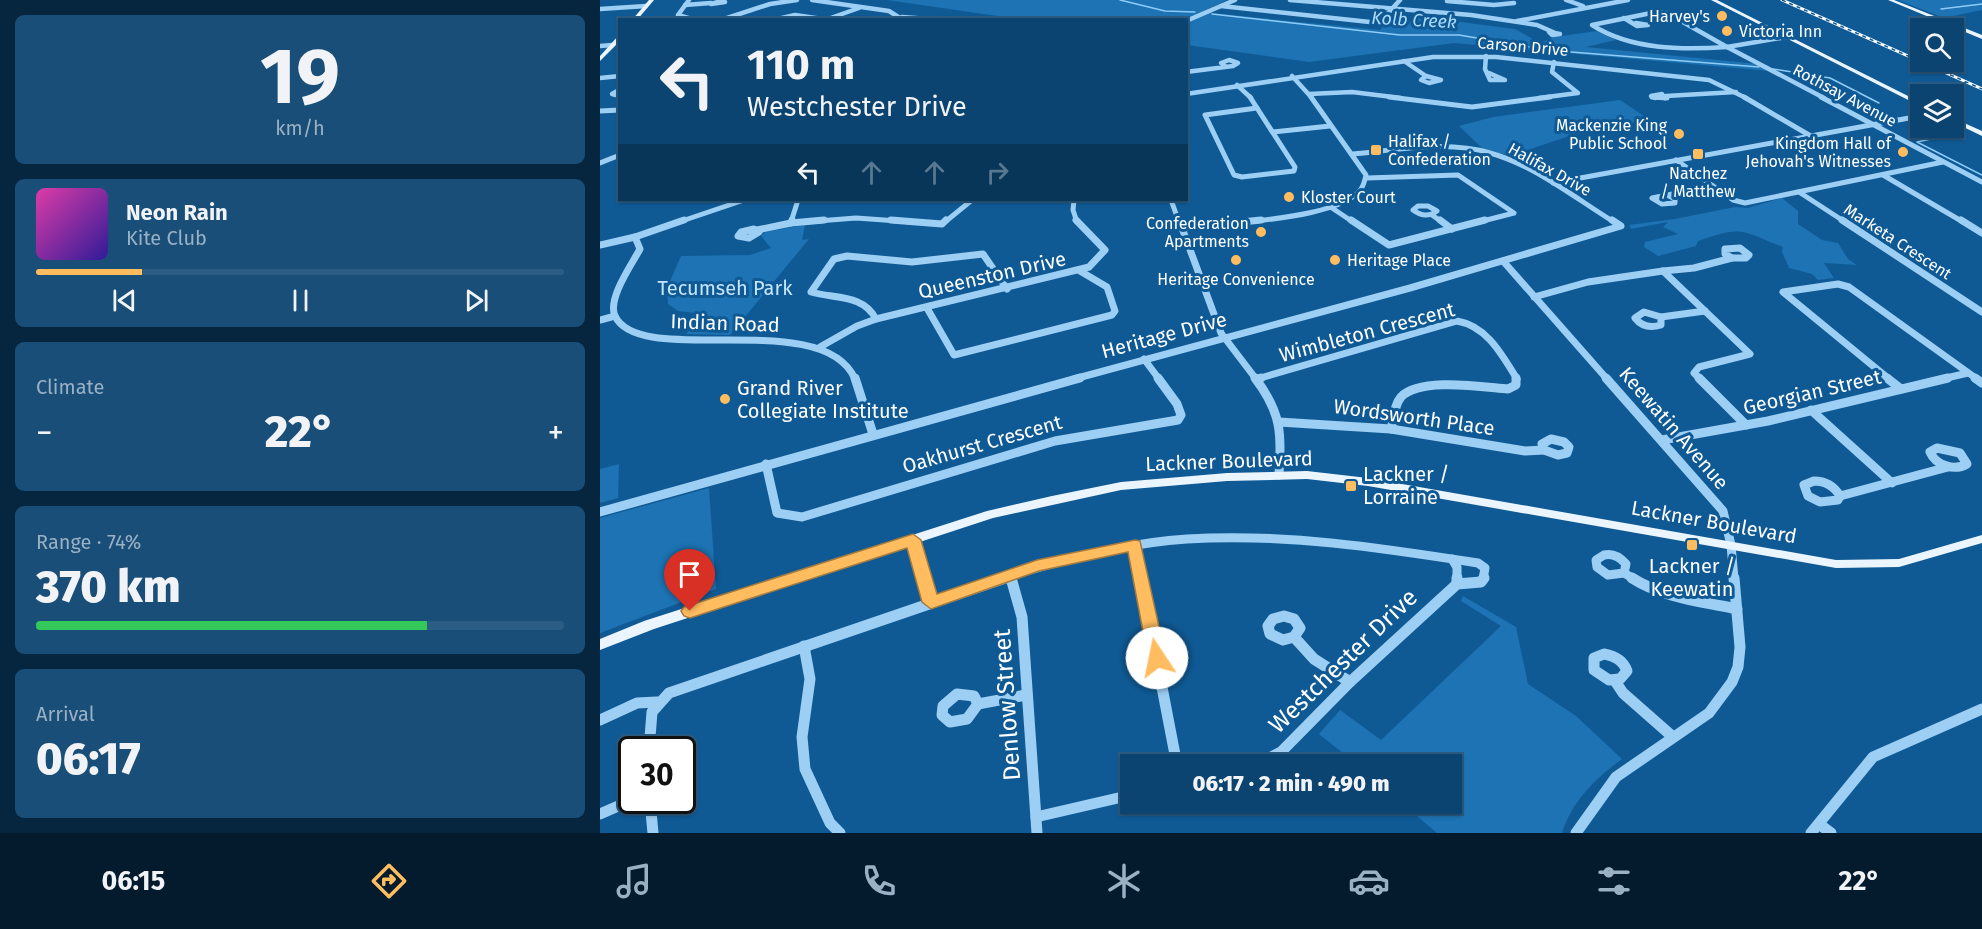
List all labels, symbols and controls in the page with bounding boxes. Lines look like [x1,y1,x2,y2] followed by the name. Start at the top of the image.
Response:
[1371,7,1457,33] water label: Kolb Creek
[1649,7,1710,26] place label: Harvey's
[1715,9,1729,23] marker: Harvey's
[1910,18,1964,138] map controls
[1910,18,1964,72] button: search
[1739,22,1822,41] place label: Victoria Inn
[1720,24,1734,38] marker: Victoria Inn
[260,30,340,124] text: 19
[1477,33,1569,60] street label: Carson Drive
[747,40,855,90] text: 110 m
[648,42,726,120] icon: left
[1790,60,1900,131] street label: Rothsay Avenue
[1910,84,1964,138] button: layers
[747,91,967,123] text: Westchester Drive
[275,116,325,140] text: km/h
[1556,116,1668,153] place label: Mackenzie King Public School
[1672,127,1686,141] marker: Mackenzie King Public School
[1388,132,1491,169] place label: Halifax / Confederation
[1746,134,1893,171] place label: Kingdom Hall of Jehovah's Witnesses
[1505,139,1595,200] street label: Halifax Drive
[1369,143,1383,157] marker: Halifax / Confederation
[1896,145,1910,159] marker: Kingdom Hall of Jehovah's Witnesses
[1691,147,1705,161] marker: Natchez / Matthew
[792,156,825,189] icon: left
[855,156,888,189] icon: ahead
[918,156,951,189] icon: ahead
[981,156,1014,189] icon: right
[1661,164,1736,201] place label: Natchez / Matthew
[1301,188,1396,207] place label: Kloster Court
[1282,190,1296,204] marker: Kloster Court
[126,199,228,226] text: Neon Rain
[1840,200,1955,283] street label: Marketa Crescent
[1146,214,1249,251] place label: Confederation Apartments
[1254,225,1268,239] marker: Confederation Apartments
[126,226,207,250] text: Kite Club
[916,246,1068,304] street label: Queenston Drive
[1347,251,1451,270] place label: Heritage Place
[1229,253,1243,267] marker: Heritage Convenience
[1328,253,1342,267] marker: Heritage Place
[1157,270,1315,289] place label: Heritage Convenience
[658,276,793,300] park label: Tecumseh Park
[108,284,141,317] icon: previous
[284,284,317,317] icon: pause
[460,284,493,317] icon: next
[1277,297,1458,367] street label: Wimbleton Crescent
[1099,307,1229,363] street label: Heritage Drive
[670,309,780,337] street label: Indian Road
[1614,362,1734,494] street label: Keewatin Avenue
[1741,364,1884,420] street label: Georgian Street
[36,375,104,399] text: Climate
[737,376,909,423] place label: Grand River Collegiate Institute
[718,392,732,406] marker: Grand River Collegiate Institute
[1332,394,1496,440] street label: Wordsworth Place
[265,405,335,459] text: 22°
[900,410,1065,478] street label: Oakhurst Crescent
[36,413,53,453] text: −
[548,413,564,453] text: +
[1145,446,1313,476] street label: Lackner Boulevard
[1363,462,1449,509] place label: Lackner / Lorraine
[1344,479,1358,493] marker: Lackner / Lorraine
[1629,496,1799,548] street label: Lackner Boulevard
[36,530,141,554] text: Range · 74%
[1685,538,1699,552] marker: Lackner / Keewatin
[664,549,715,611] pin
[1649,554,1735,601] place label: Lackner / Keewatin
[673,558,706,591] icon: arrive
[36,560,181,614] text: 370 km
[1263,583,1423,739] street label: Westchester Drive
[1125,626,1189,690] position arrow
[988,628,1026,782] street label: Denlow Street
[36,702,95,726] text: Arrival
[36,732,141,786] text: 06:17
[618,736,696,814] speed limit sign: 30
[1193,770,1389,797] text: 06:17 · 2 min · 490 m
[368,860,410,902] icon: directions
[613,860,655,902] icon: music
[858,860,900,902] icon: phone
[1103,860,1145,902] icon: climate
[1348,860,1390,902] icon: car
[1593,860,1635,902] icon: filters
[102,865,165,897] text: 06:15
[1838,865,1880,897] text: 22°

